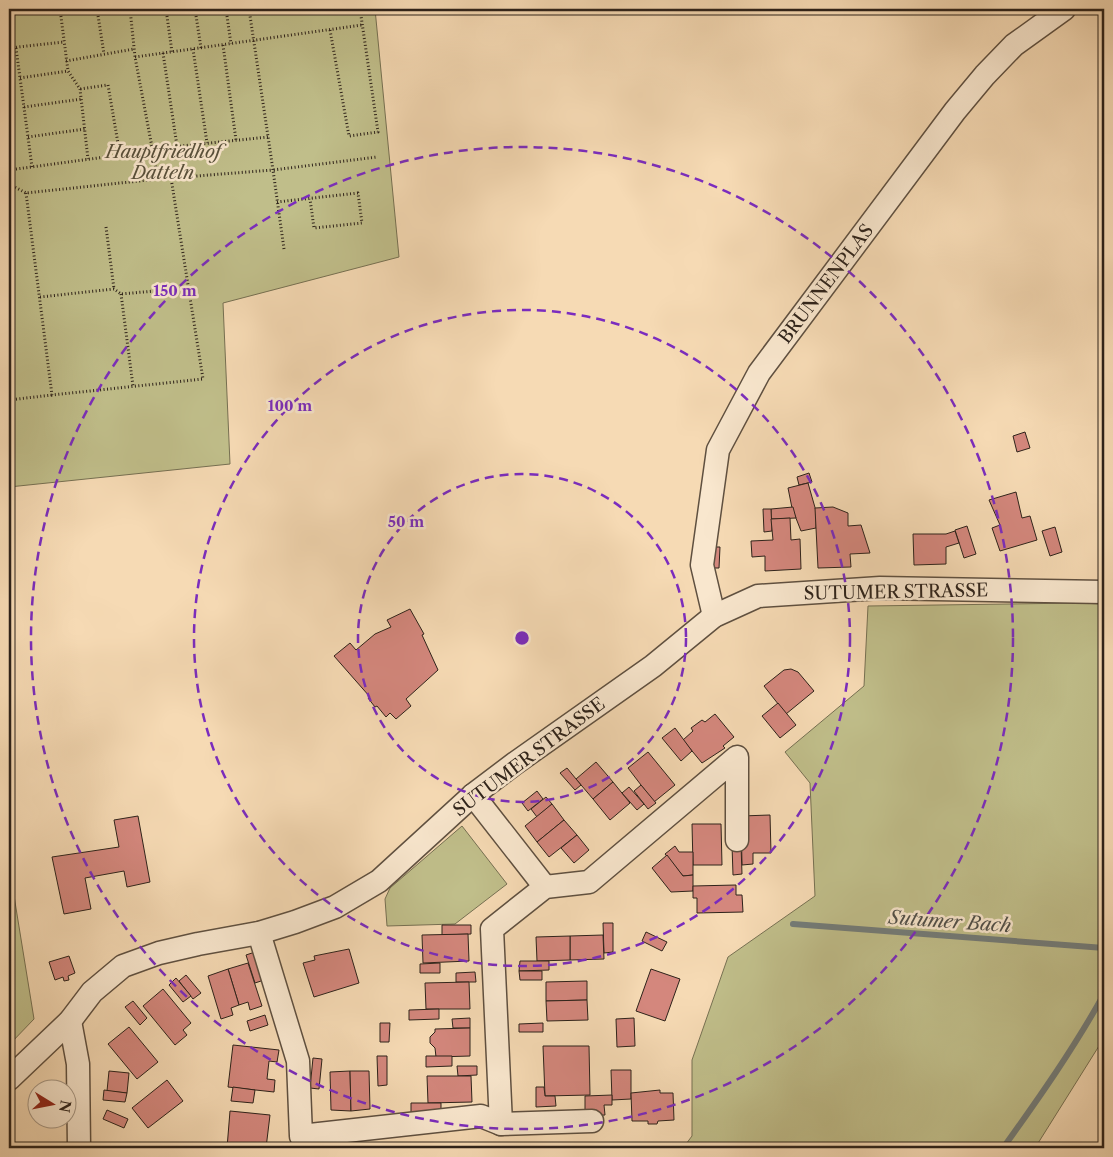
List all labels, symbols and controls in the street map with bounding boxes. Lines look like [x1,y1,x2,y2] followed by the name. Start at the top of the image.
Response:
[104,141,227,184] park label: Hauptfriedhof Datteln
[774,220,878,348] street label: BRUNNENPLAS
[153,281,197,300] text: 150 m
[268,396,312,415] text: 100 m
[388,512,424,531] text: 50 m
[804,579,988,605] street label: SUTUMER STRASSE
[513,629,531,647] centre of rings
[449,693,609,821] street label: SUTUMER STRASSE
[887,906,1012,937] water label: Sutumer Bach
[28,1080,78,1130] north arrow
[55,1099,75,1114] text: N

